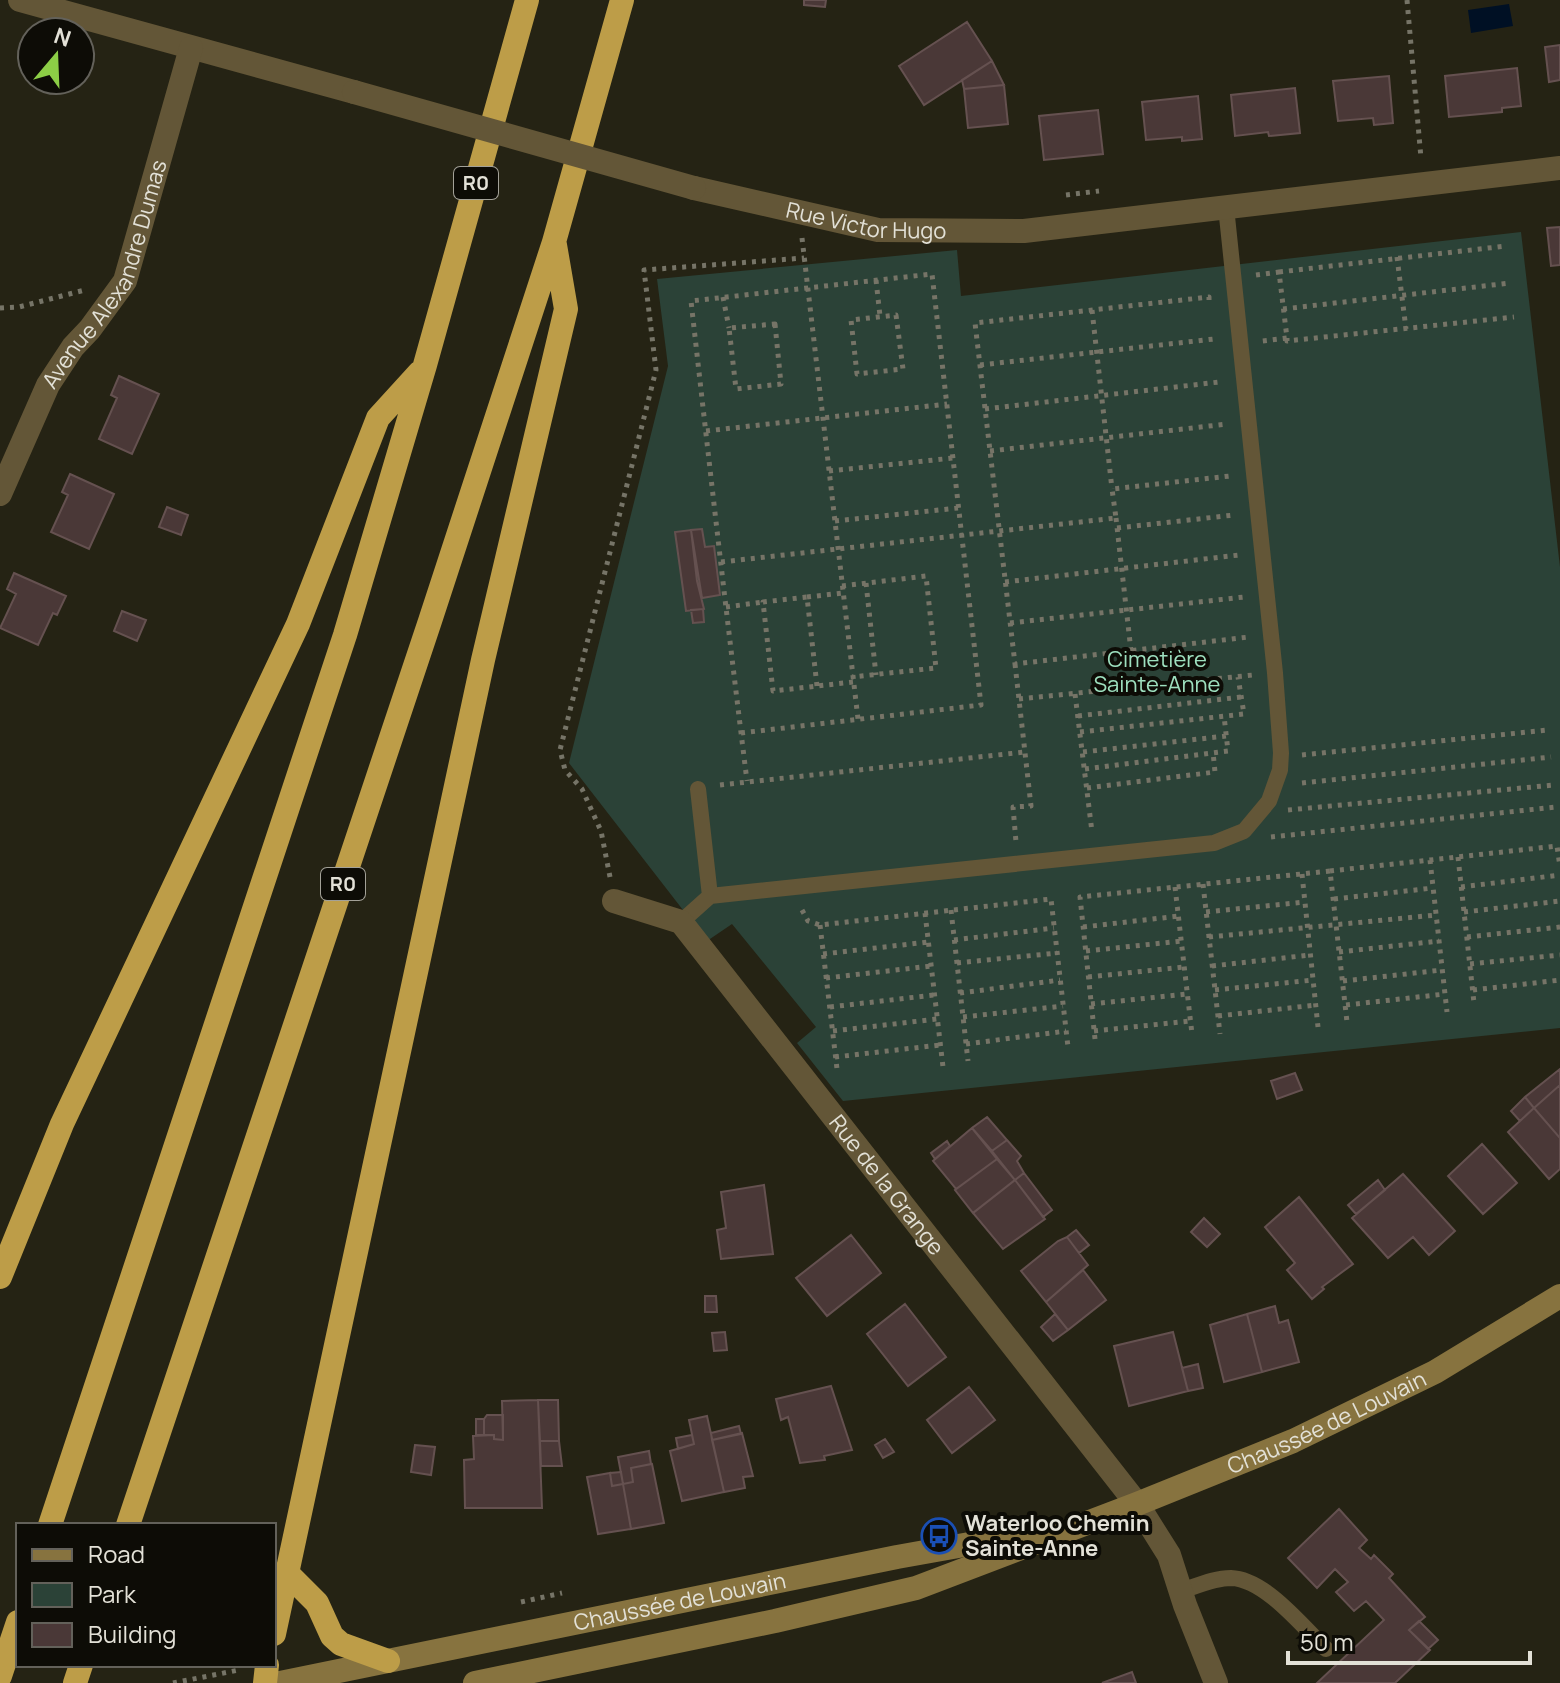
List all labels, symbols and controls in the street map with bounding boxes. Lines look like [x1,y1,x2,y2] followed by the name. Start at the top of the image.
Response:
[16,16,96,96] north arrow
[50,20,75,54] text: N
[35,156,174,394] street label: Avenue Alexandre Dumas
[454,167,498,199] road number: R0
[783,194,947,245] street label: Rue Victor Hugo
[1094,644,1221,699] park label: Cimetière Sainte-Anne
[321,868,365,900] road number: R0
[822,1108,951,1261] street label: Rue de la Grange
[1223,1364,1431,1481] street label: Chaussée de Louvain
[965,1508,1149,1563] place label: Waterloo Chemin Sainte-Anne
[920,1517,958,1555] bus stop icon: Waterloo Chemin Sainte-Anne
[16,1523,276,1667] legend
[88,1537,145,1570] text: Road
[571,1565,789,1638] street label: Chaussée de Louvain
[88,1577,137,1610] text: Park
[1288,1615,1530,1665] scale bar
[88,1617,176,1650] text: Building
[1300,1625,1354,1658] text: 50 m

